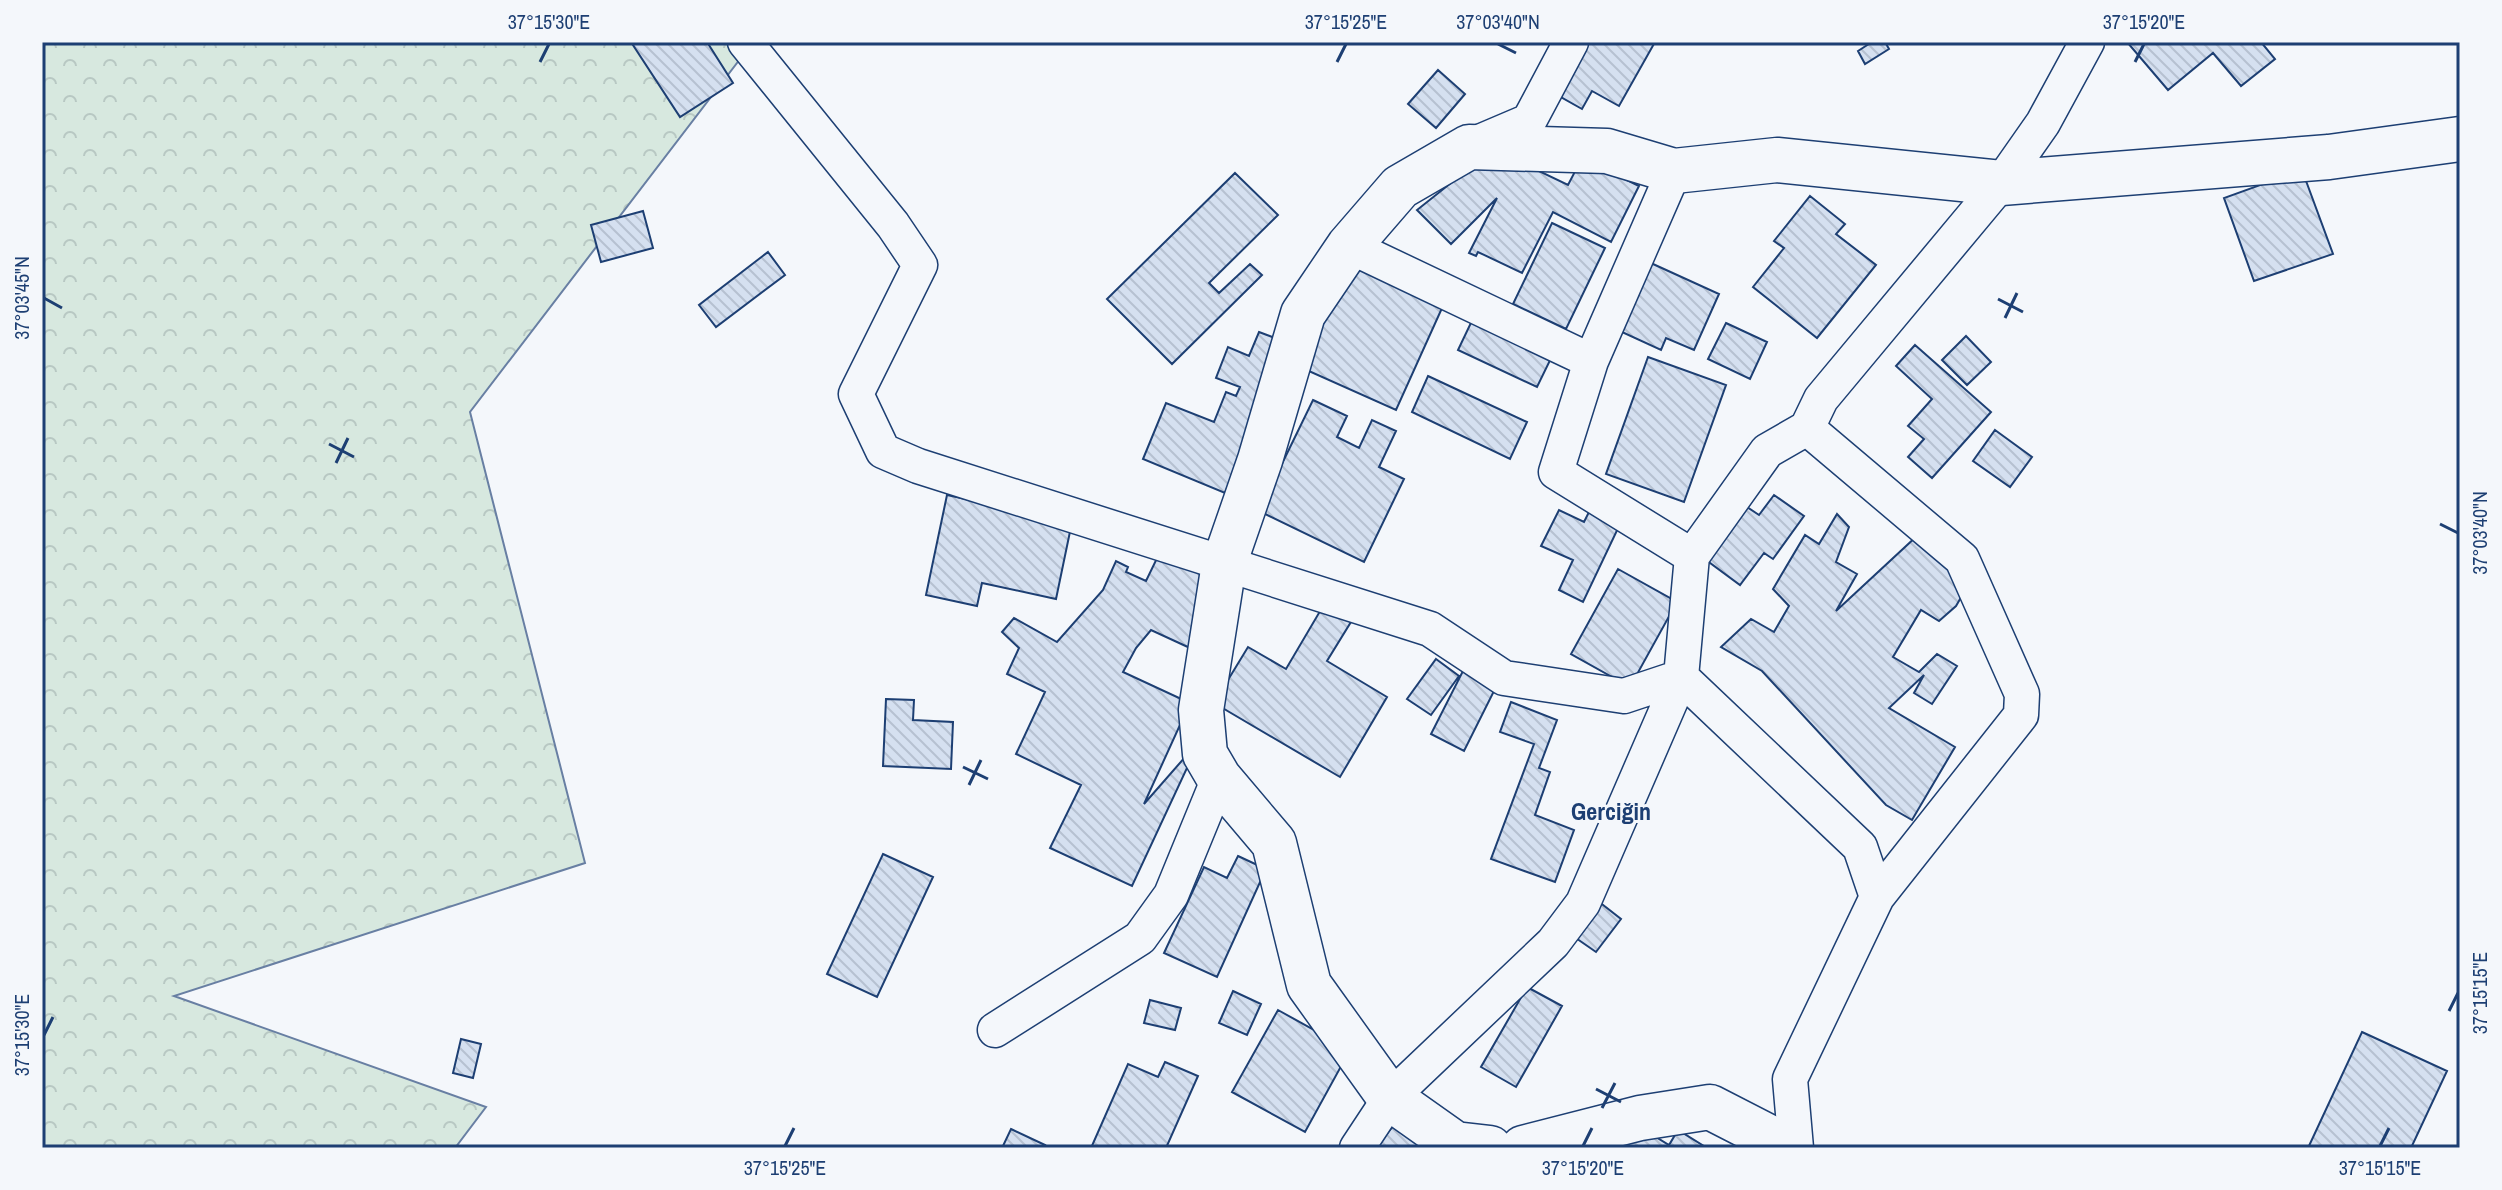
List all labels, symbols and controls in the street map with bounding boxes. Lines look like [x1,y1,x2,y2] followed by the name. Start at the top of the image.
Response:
[508,8,590,35] text: 37°15'30"E
[1305,8,1387,35] text: 37°15'25"E
[1456,8,1540,35] text: 37°03'40"N
[2103,8,2185,35] text: 37°15'20"E
[8,256,35,340] text: 37°03'45"N
[2466,491,2493,575] text: 37°03'40"N
[1571,795,1651,827] district label: Gerciğin
[2466,952,2493,1034] text: 37°15'15"E
[8,994,35,1076] text: 37°15'30"E
[744,1154,826,1181] text: 37°15'25"E
[1542,1154,1624,1181] text: 37°15'20"E
[2339,1154,2421,1181] text: 37°15'15"E

